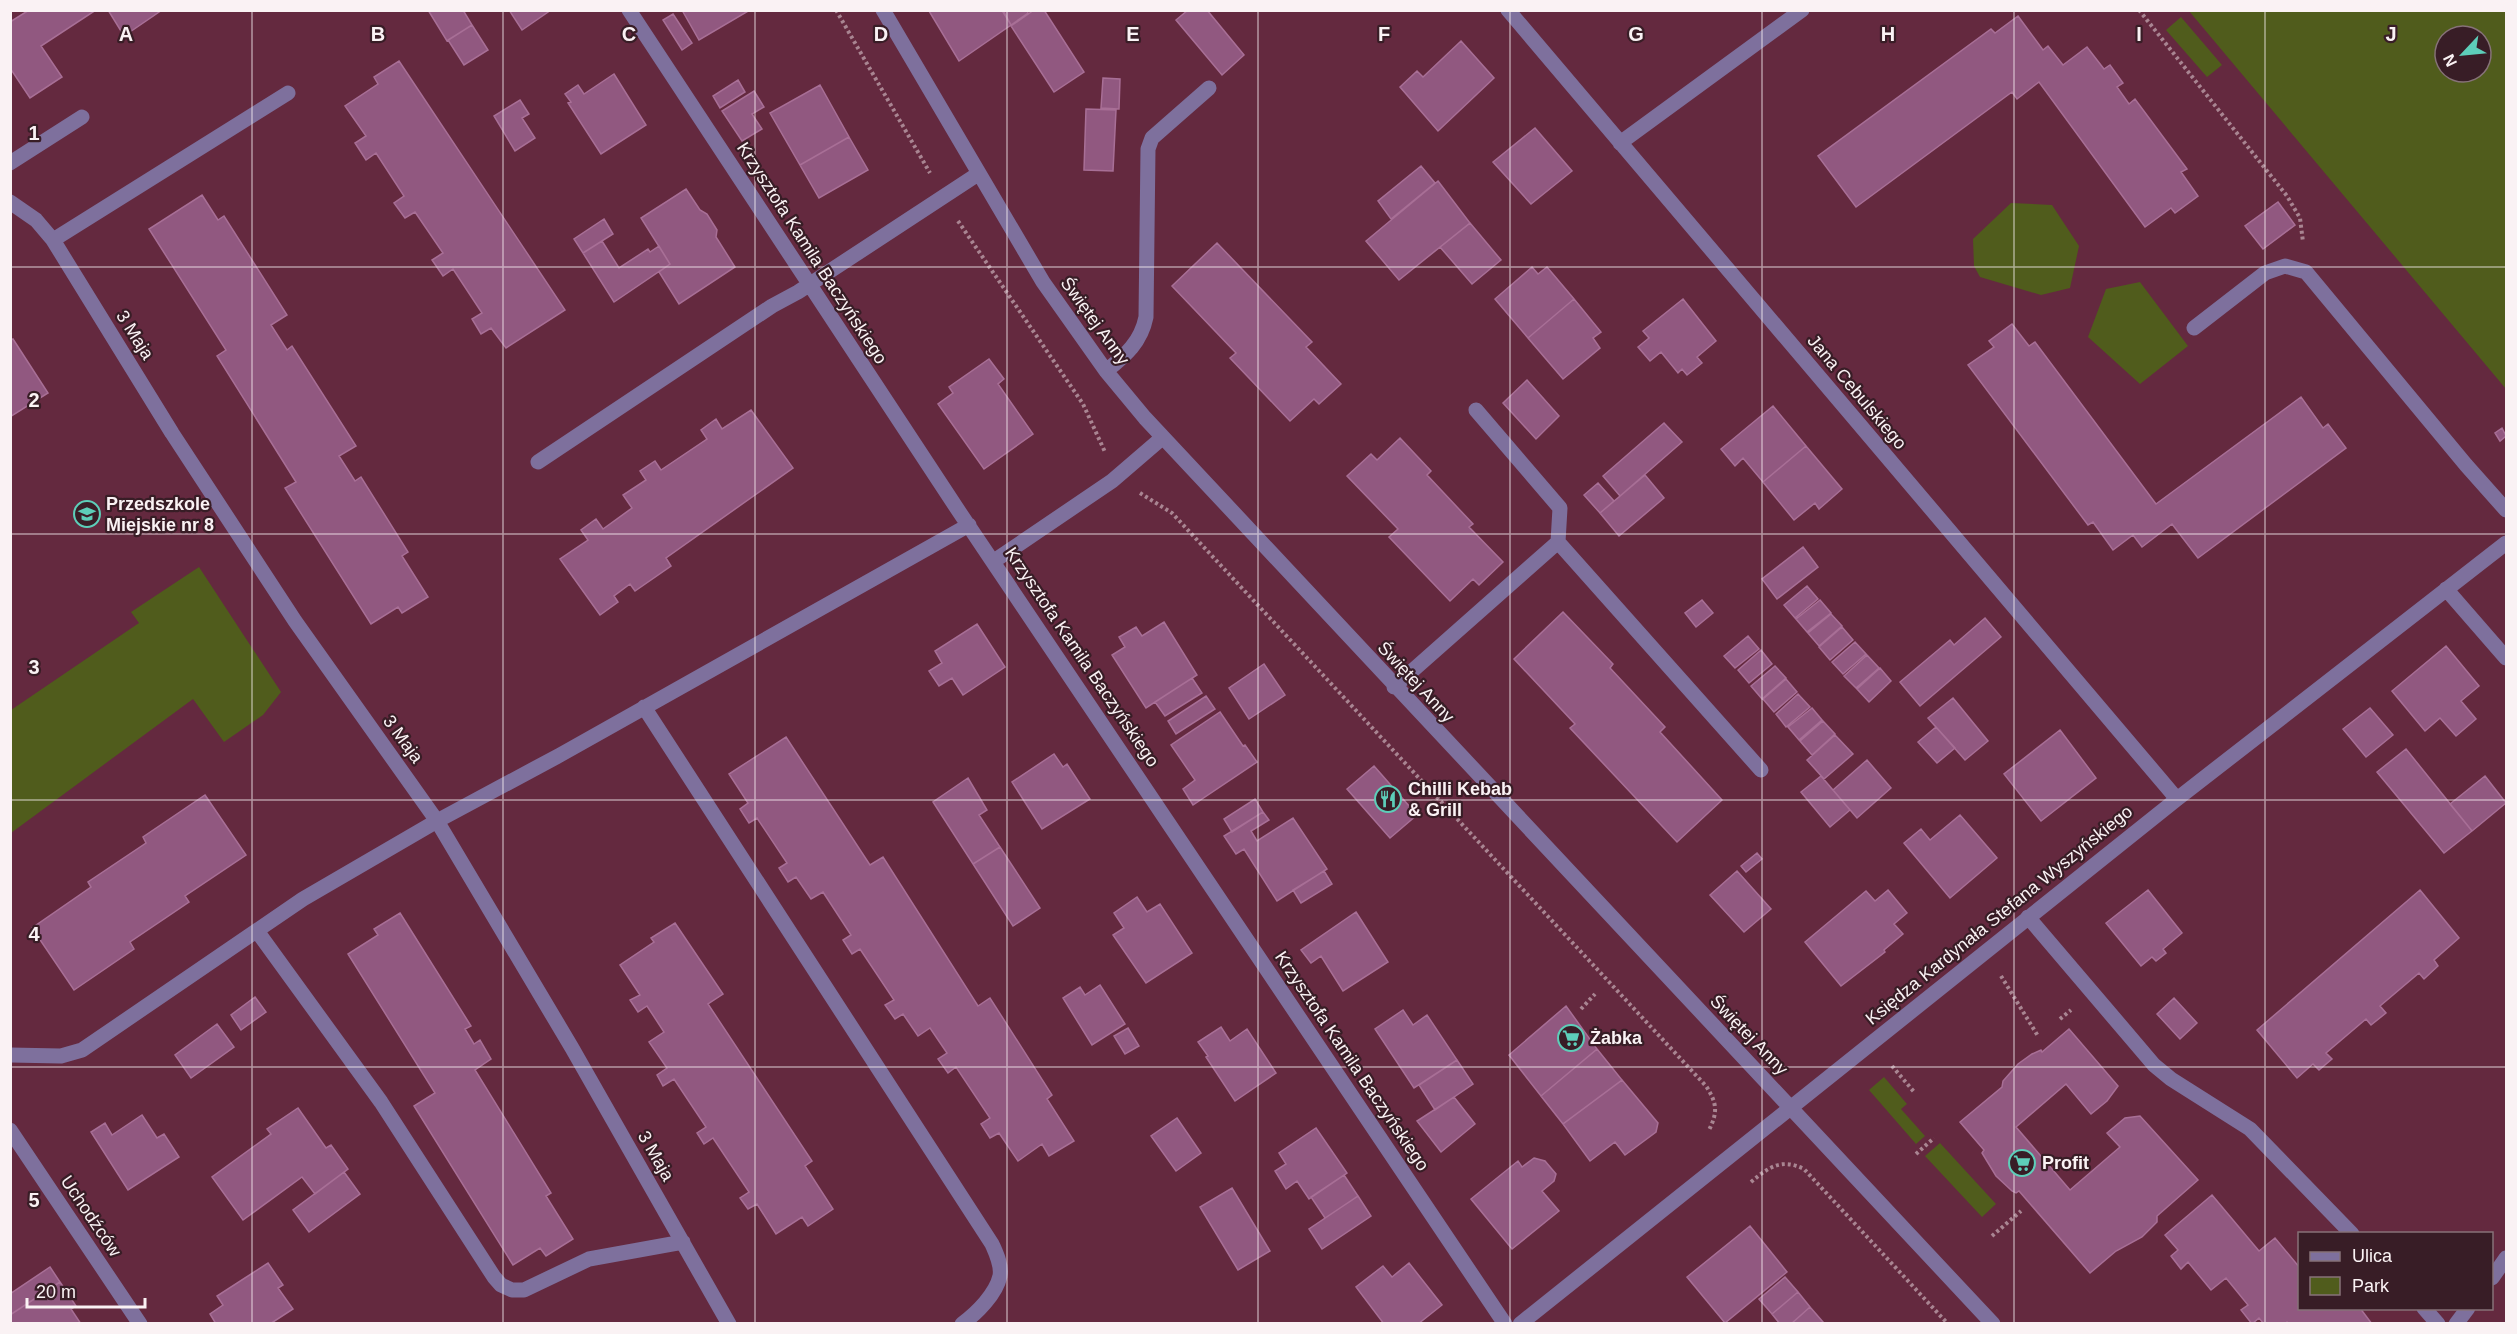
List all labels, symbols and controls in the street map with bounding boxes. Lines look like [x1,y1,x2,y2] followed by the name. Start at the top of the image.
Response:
[119,23,133,45] text: A
[371,23,385,45] text: B
[622,23,636,45] text: C
[874,23,888,45] text: D
[1126,23,1140,45] text: E
[1378,23,1390,45] text: F
[1628,23,1644,45] text: G
[1881,23,1895,45] text: H
[2136,23,2142,45] text: I
[2385,23,2397,45] text: J
[2433,24,2493,84] north arrow
[2440,51,2460,69] text: N
[28,122,40,144] text: 1
[733,138,891,368] street label: Krzysztofa Kamila Baczyńskiego
[1057,273,1134,369] street label: Świętej Anny
[112,307,158,364] street label: 3 Maja
[1803,331,1911,453] street label: Jana Cebulskiego
[28,389,40,411] text: 2
[106,494,214,535] place label: Przedszkole Miejskie nr 8
[72,499,102,529] school or university icon: Przedszkole Miejskie nr 8
[1001,544,1163,770] street label: Krzysztofa Kamila Baczyńskiego
[1374,637,1459,727] street label: Świętej Anny
[28,656,40,678] text: 3
[379,711,428,768] street label: 3 Maja
[1408,779,1512,820] place label: Chilli Kebab & Grill
[1373,784,1403,814] restaurant icon: Chilli Kebab & Grill
[1862,801,2136,1029] street label: Księdza Kardynała Stefana Wyszyńskiego
[28,923,40,945] text: 4
[1271,948,1433,1174] street label: Krzysztofa Kamila Baczyńskiego
[1706,990,1793,1079] street label: Świętej Anny
[1556,1023,1586,1053] supermarket icon: Żabka
[1590,1028,1643,1048] place label: Żabka
[634,1128,679,1185] street label: 3 Maja
[2007,1148,2037,1178] supermarket icon: Profit
[2042,1153,2089,1173] place label: Profit
[57,1172,126,1261] street label: Uchodźców
[28,1189,40,1211] text: 5
[2298,1232,2493,1310] legend
[2352,1246,2393,1266] text: Ulica
[27,1271,146,1309] scale bar
[2352,1276,2390,1296] text: Park
[36,1282,76,1302] text: 20 m

